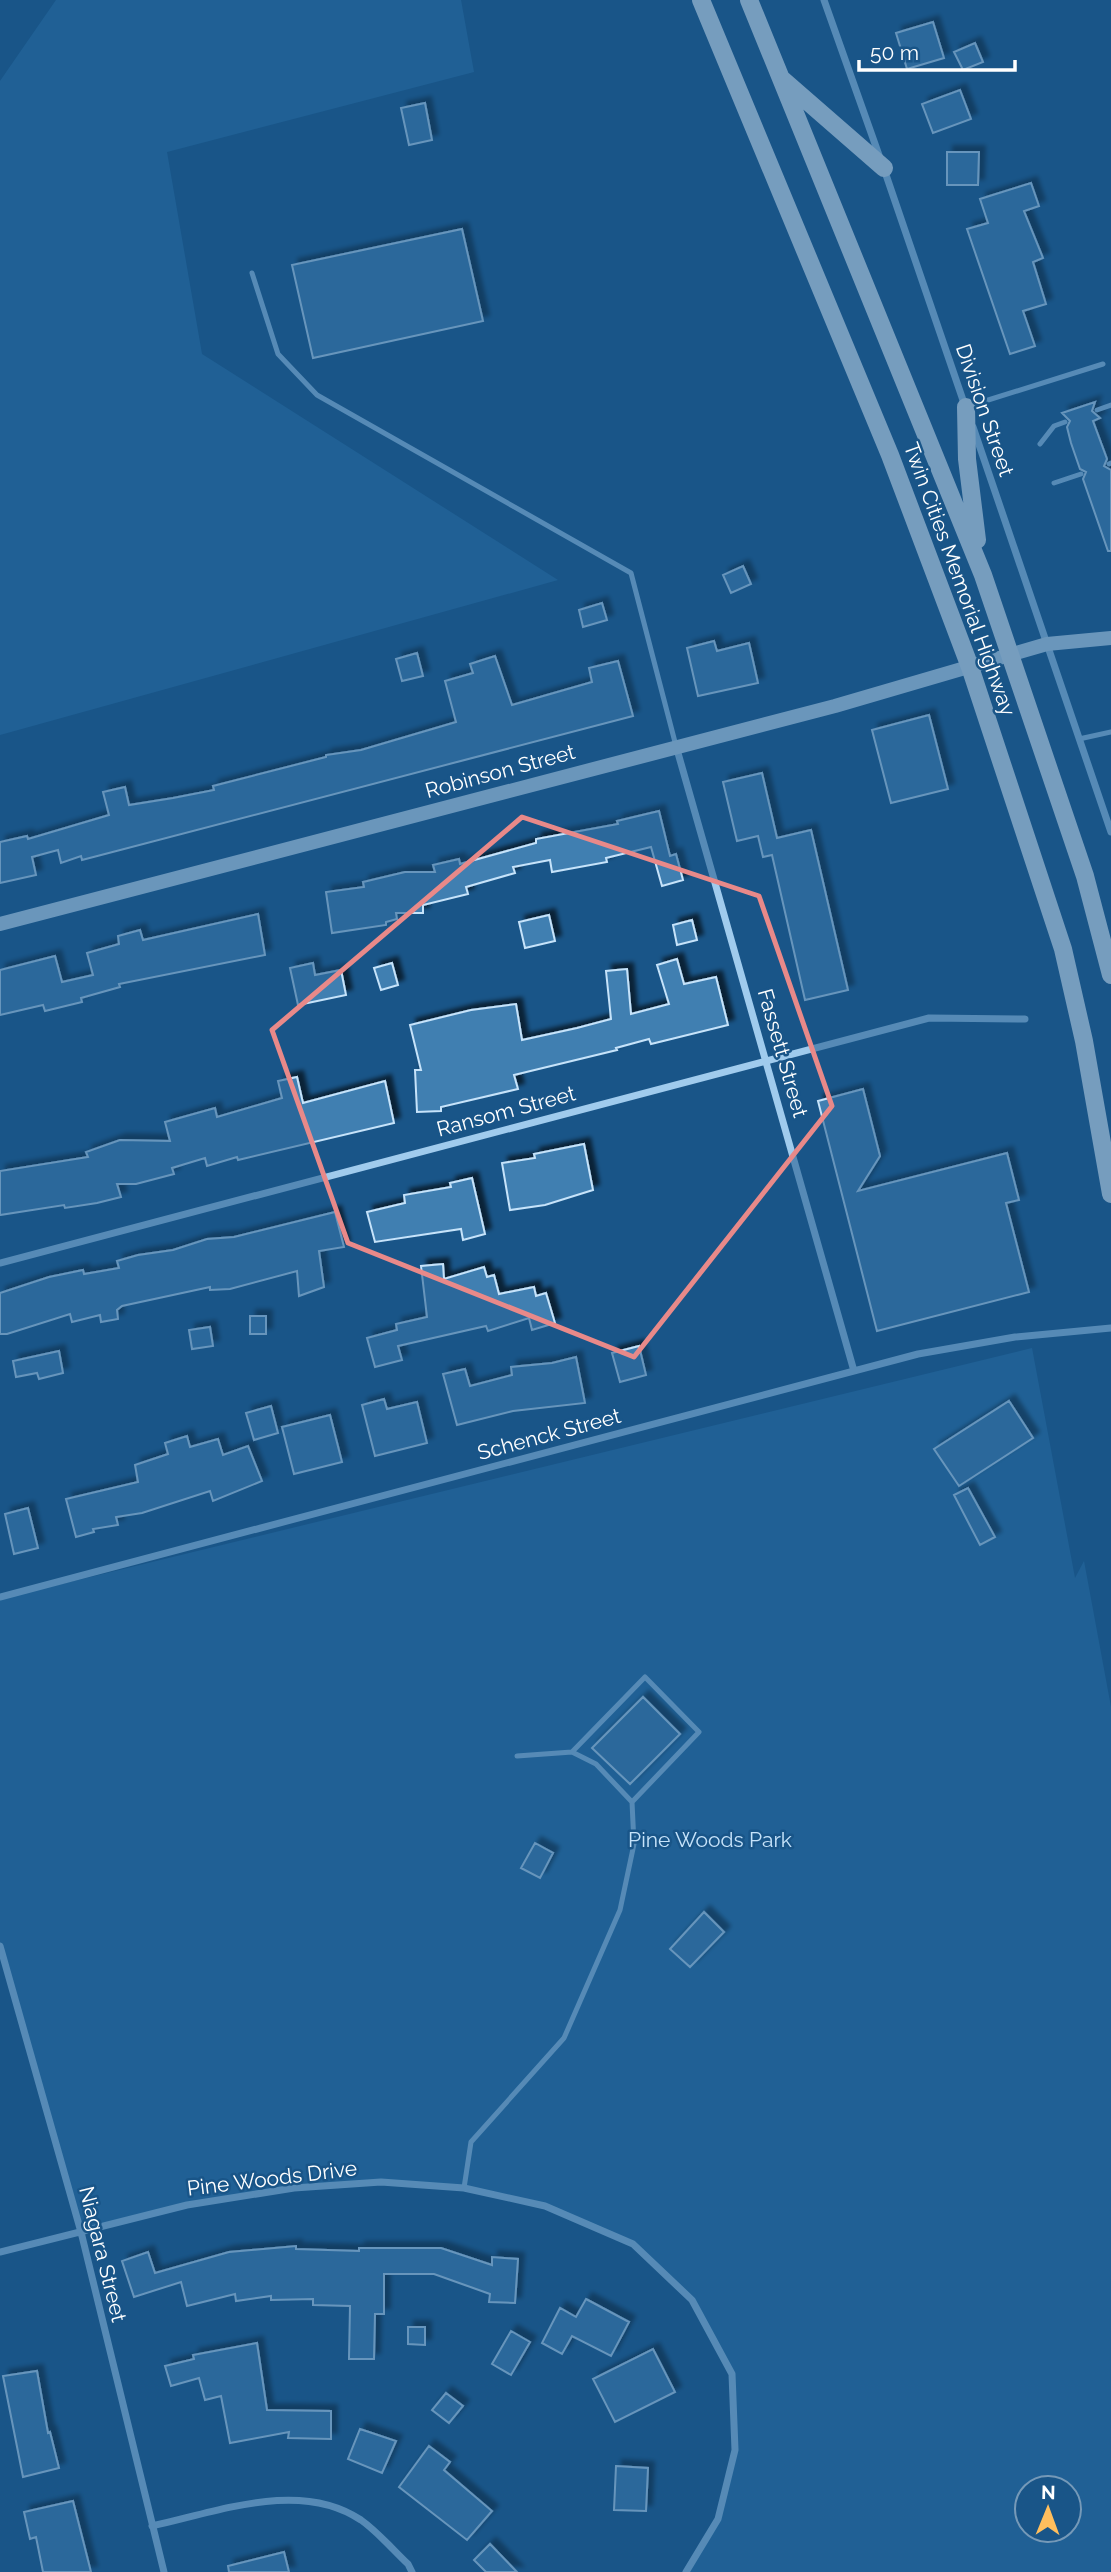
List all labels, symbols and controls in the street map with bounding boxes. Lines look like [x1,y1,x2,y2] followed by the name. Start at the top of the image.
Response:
[859,28,1015,72] scale bar
[870,40,919,65] text: 50 m
[951,340,1019,480] street label: Division Street
[899,439,1021,719] street label: Twin Cities Memorial Highway
[422,739,578,803] street label: Robinson Street
[753,986,813,1120] street label: Fassett Street
[434,1080,578,1142] street label: Ransom Street
[475,1403,623,1465] street label: Schenck Street
[628,1827,792,1852] park label: Pine Woods Park
[186,2155,358,2201] street label: Pine Woods Drive
[74,2184,132,2324] street label: Niagara Street
[1013,2474,1083,2544] north arrow
[1041,2481,1056,2503] text: N

